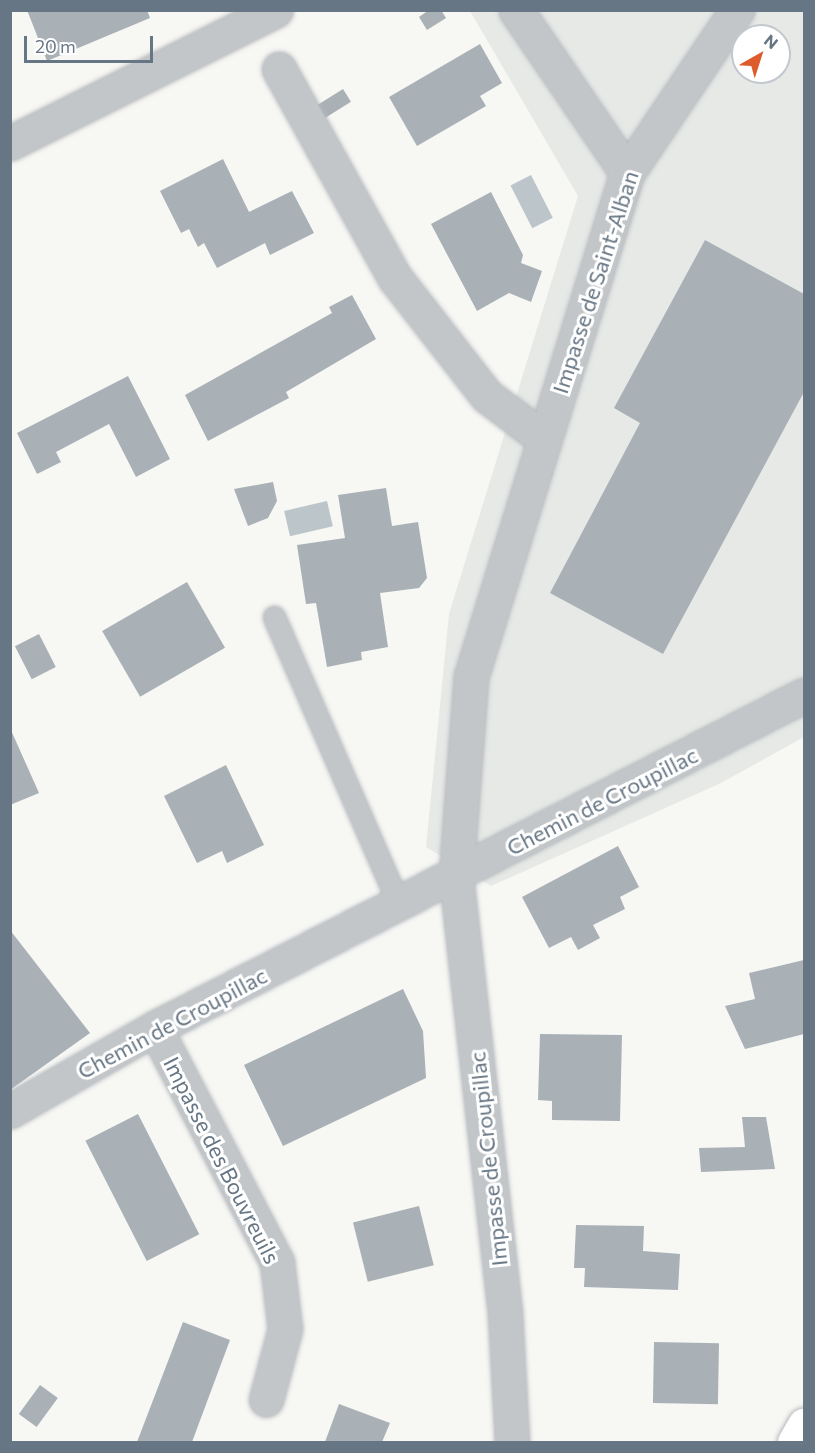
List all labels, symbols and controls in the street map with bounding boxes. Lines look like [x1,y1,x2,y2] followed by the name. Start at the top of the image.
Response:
[27,24,156,62] scale bar
[731,24,791,84] north arrow
[761,30,782,52] text: N
[35,35,76,57] text: 20 m
[547,167,643,397] street label: Impasse de Saint-Alban
[502,741,702,861] street label: Chemin de Croupillac
[73,962,271,1084] street label: Chemin de Croupillac
[464,1051,512,1267] street label: Impasse de Croupillac
[158,1052,286,1268] street label: Impasse des Bouvreuils

